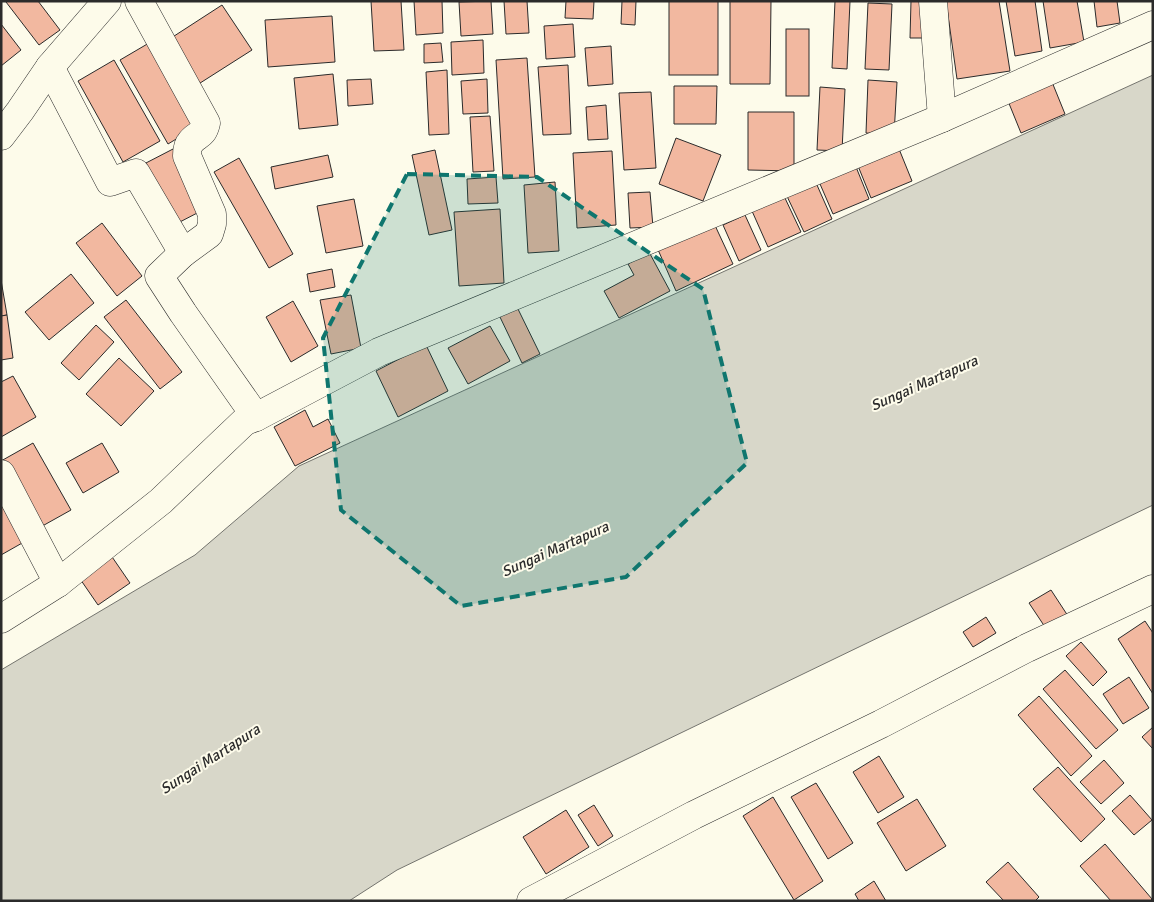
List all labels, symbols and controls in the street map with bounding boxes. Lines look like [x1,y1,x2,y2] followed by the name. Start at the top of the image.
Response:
[868,351,981,415] water label: Sungai Martapura
[499,517,612,581] water label: Sungai Martapura
[157,720,264,798] water label: Sungai Martapura

